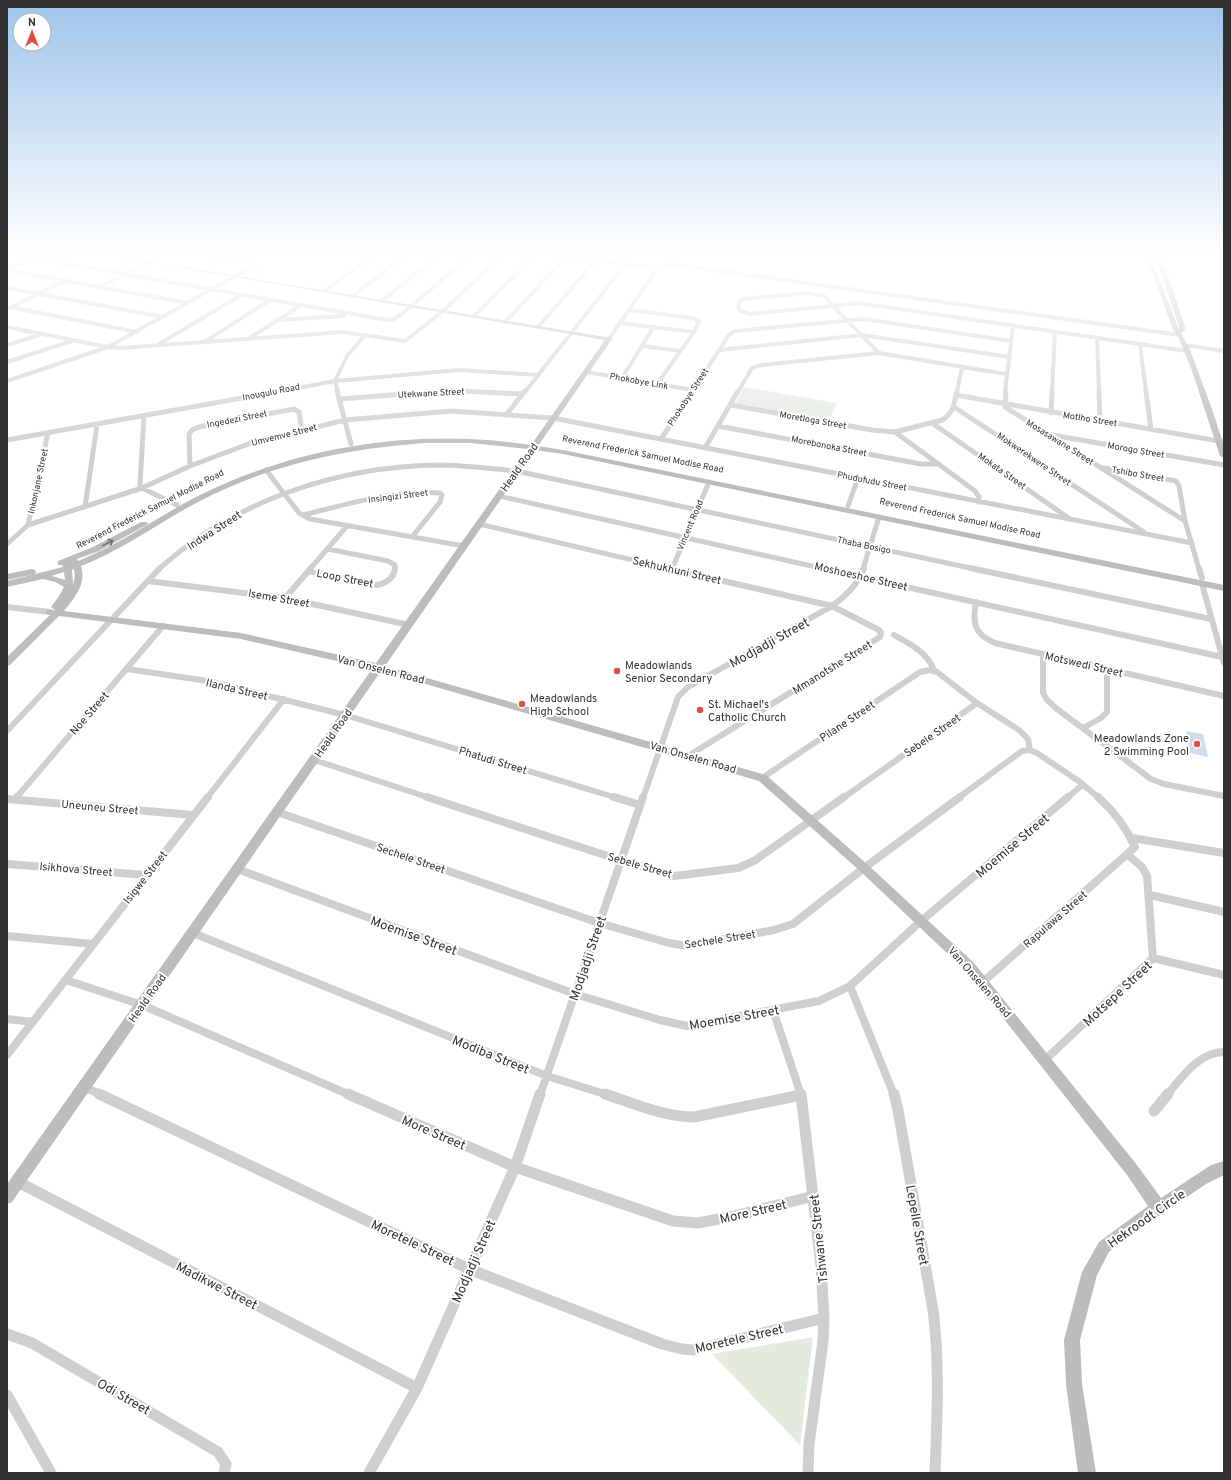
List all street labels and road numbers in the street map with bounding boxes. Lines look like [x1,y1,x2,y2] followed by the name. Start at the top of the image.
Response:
[666,366,711,428] street label: Phokobye Street
[609,371,669,392] street label: Phokobye Link
[241,382,301,403] street label: Inougulu Road
[397,386,465,401] street label: Utekwane Street
[206,408,268,431] street label: Ingedezi Street
[779,409,847,432] street label: Moretloga Street
[1062,410,1118,429] street label: Motlho Street
[1024,417,1096,468] street label: Mosasawane Street
[250,422,318,449] street label: Umvemve Street
[994,430,1073,488] street label: Mokwerekwere Street
[561,433,725,476] street label: Reverend Frederick Samuel Modise Road
[790,434,868,459] street label: Morebonoka Street
[498,440,542,495] street label: Heald Road
[1107,440,1165,461] street label: Morogo Street
[26,447,51,515] street label: Inkonjane Street
[975,451,1028,492] street label: Mokata Street
[1111,464,1165,485] street label: Tshibo Street
[75,467,226,552] street label: Reverend Frederick Samuel Modise Road
[836,469,908,494] street label: Phudufudu Street
[367,487,429,506] street label: Insingizi Street
[878,496,1041,541] street label: Reverend Frederick Samuel Modise Road
[675,498,706,552] street label: Vincent Road
[185,508,244,554] street label: Indwa Street
[836,534,892,557] street label: Thaba Bosigo
[631,554,723,588] street label: Sekhukhuni Street
[813,559,909,594] street label: Moshoeshoe Street
[315,567,374,591] street label: Loop Street
[247,587,311,611] street label: Iseme Street
[727,615,813,672] street label: Modjadji Street
[790,638,875,698] street label: Mmanotshe Street
[1043,649,1124,681] street label: Motswedi Street
[336,652,426,688] street label: Van Onselen Road
[204,676,269,704] street label: Ilanda Street
[67,689,112,738] street label: Noe Street
[817,698,878,745] street label: Pilane Street
[312,706,356,761] street label: Heald Road
[901,711,964,761] street label: Sebele Street
[648,739,738,777] street label: Van Onselen Road
[457,744,529,778] street label: Phatudi Street
[61,798,139,818] street label: Uneuneu Street
[973,811,1053,882] street label: Moemise Street
[374,841,447,877] street label: Sechele Street
[121,848,171,907] street label: Isigwe Street
[606,850,674,882] street label: Sebele Street
[39,860,113,880] street label: Isikhova Street
[1021,888,1091,951] street label: Rapulawa Street
[368,914,459,960] street label: Moemise Street
[567,914,611,1003] street label: Modjadji Street
[684,927,757,953] street label: Sechele Street
[945,944,1014,1021] street label: Van Onselen Road
[1080,958,1156,1031] street label: Motsepe Street
[126,971,170,1026] street label: Heald Road
[688,1003,781,1035] street label: Moemise Street
[449,1033,531,1079] street label: Modiba Street
[399,1113,468,1155] street label: More Street
[901,1184,931,1267] street label: Lepelle Street
[1105,1187,1189,1252] street label: Hekroodt Circle
[807,1193,833,1284] street label: Tshwane Street
[718,1197,789,1228] street label: More Street
[368,1217,457,1270] street label: Moretele Street
[449,1218,500,1306] street label: Modjadji Street
[173,1259,260,1314] street label: Madikwe Street
[694,1322,785,1358] street label: Moretele Street
[94,1376,153,1419] street label: Odi Street

